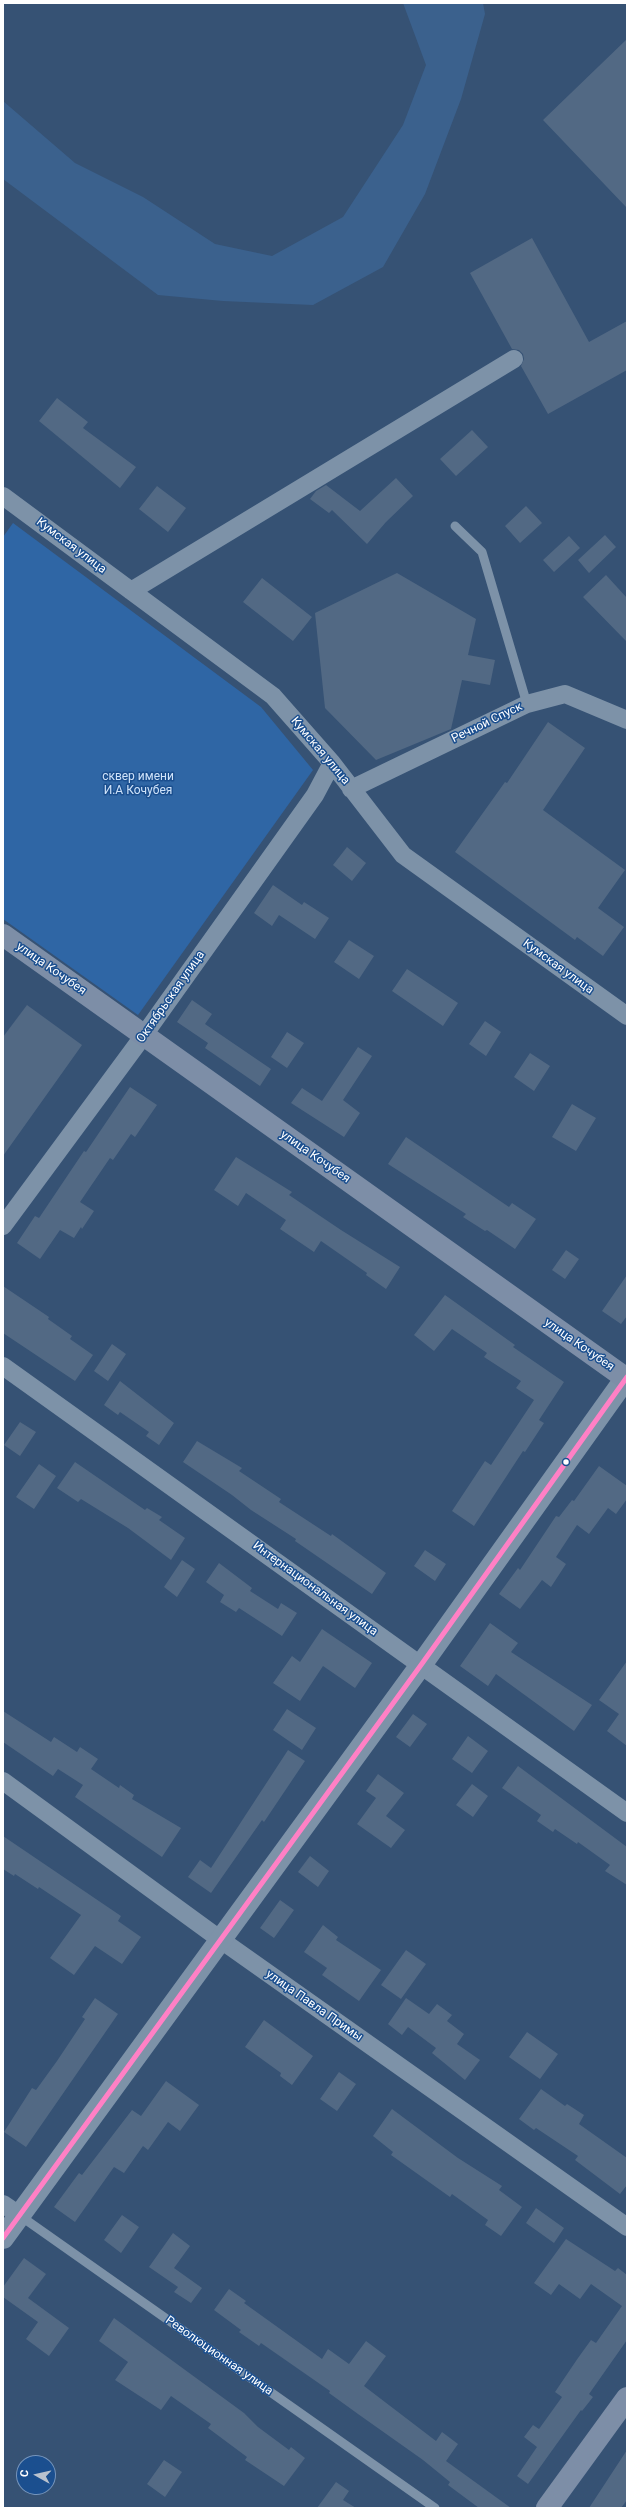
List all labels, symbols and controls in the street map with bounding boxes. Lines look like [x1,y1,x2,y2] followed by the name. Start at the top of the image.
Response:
[33,515,109,577] street label: Кумская улица
[449,700,525,746] street label: Речной Спуск
[288,714,352,788] street label: Кумская улица
[102,770,174,798] park label: сквер имени И.А Кочубея
[520,937,596,997] street label: Кумская улица
[13,940,89,998] street label: улица Кочубея
[134,948,208,1046] street label: Октябрьская улица
[277,1128,353,1186] street label: улица Кочубея
[541,1316,617,1374] street label: улица Кочубея
[561,1457,571,1467] unlabelled marker
[250,1539,380,1639] street label: Интернациональная улица
[263,1967,365,2045] street label: улица Павла Примы
[162,2313,276,2399] street label: Революционная улица
[16,2455,56,2495] north arrow
[18,2469,32,2478] text: С

